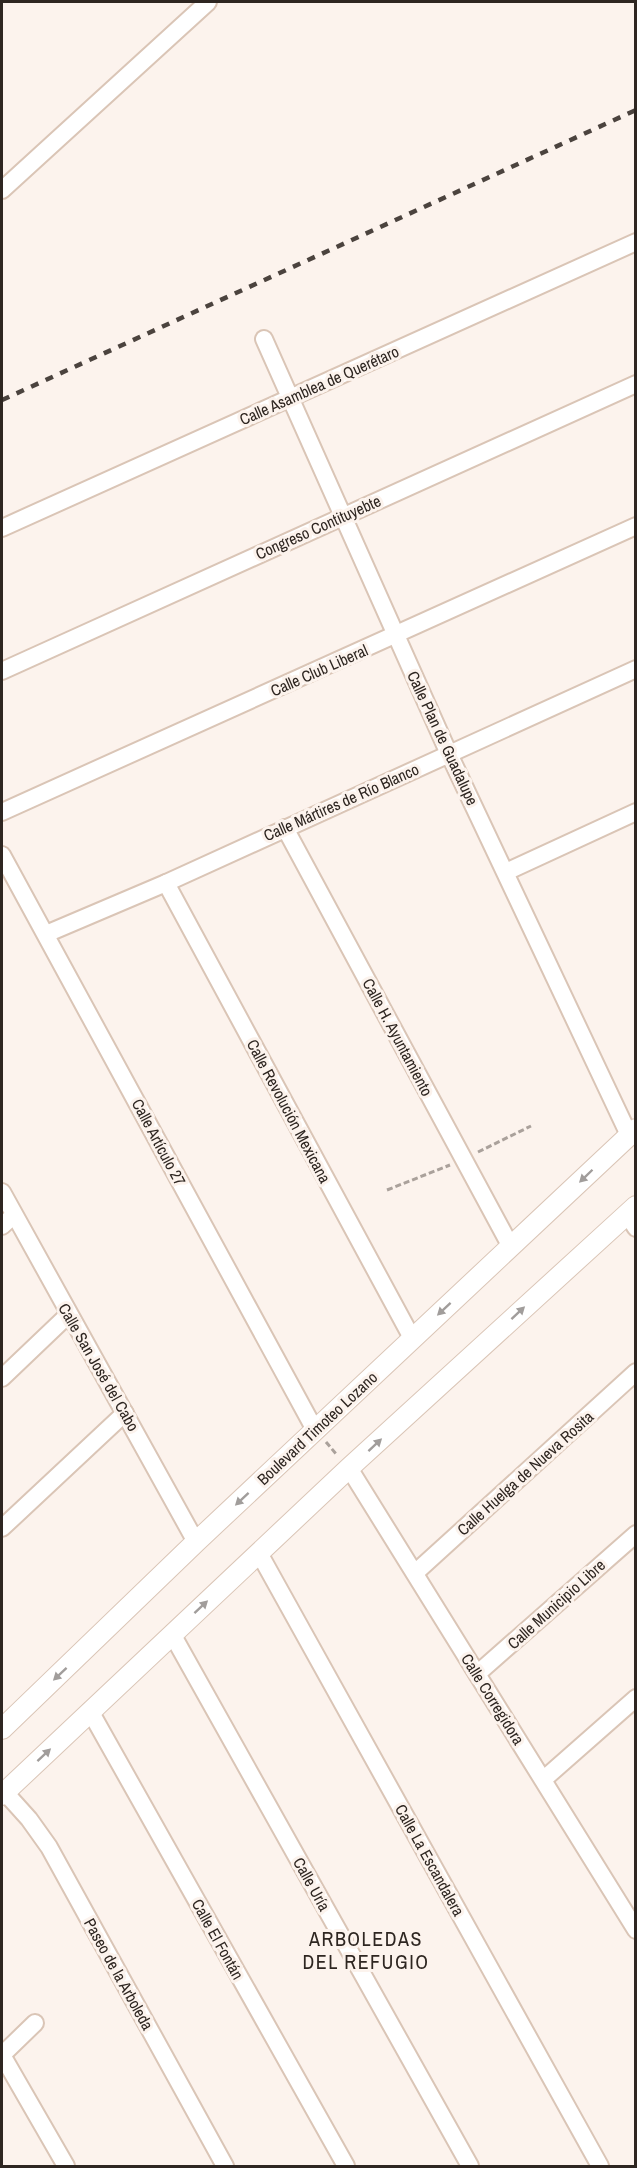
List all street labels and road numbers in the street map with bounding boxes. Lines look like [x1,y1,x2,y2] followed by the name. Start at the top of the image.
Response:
[236,340,402,430] street label: Calle Asamblea de Querétaro
[252,490,384,564] street label: Congreso Contituyebte
[267,639,371,701] street label: Calle Club Liberal
[402,667,484,809] street label: Calle Plan de Guadalupe
[260,758,422,846] street label: Calle Mártires de Río Blanco
[358,974,438,1100] street label: Calle H. Ayuntamiento
[242,1035,337,1187] street label: Calle Revolución Mexicana
[127,1095,191,1189] street label: Calle Artículo 27
[53,1299,145,1435] street label: Calle San José del Cabo
[252,1366,382,1490] street label: Boulevard Timoteo Lozano
[452,1405,598,1540] street label: Calle Huelga de Nueva Rosita
[502,1554,610,1654] street label: Calle Municipio Libre
[456,1649,530,1749] street label: Calle Corregidora
[390,1800,470,1920] street label: Calle La Escandalera
[288,1853,336,1915] street label: Calle Uría
[187,1895,249,1983] street label: Calle El Fontán
[79,1914,159,2034] street label: Paseo de la Arboleda

